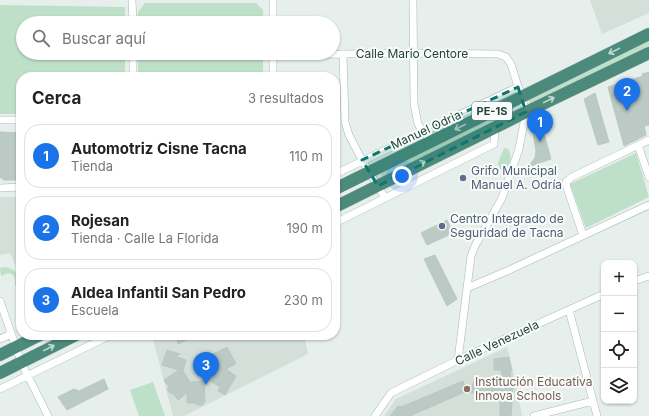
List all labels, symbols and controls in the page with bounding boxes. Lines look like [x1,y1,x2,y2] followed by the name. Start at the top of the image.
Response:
[16,16,340,60] search box
[30,27,52,49] icon: search
[62,29,146,48] text: Buscar aquí
[356,46,468,61] street label: Calle Mario Centore
[608,48,620,55] one-way arrow
[614,78,640,111] pin: 2
[32,88,81,108] text: Cerca
[248,90,324,106] text: 3 resultados
[543,96,555,103] one-way arrow
[472,102,512,120] road number: PE-1S
[388,107,463,152] street label: Manuel Odria
[527,109,553,142] pin: 1
[454,124,466,131] one-way arrow
[71,139,247,158] text: Automotriz Cisne Tacna
[43,148,49,164] text: 1
[289,148,323,164] text: 110 m
[71,158,113,174] text: Tienda
[414,160,426,168] one-way arrow
[471,163,562,192] place label: Grifo Municipal Manuel A. Odría
[392,166,412,186] your location
[458,173,468,183] marker: Grifo Municipal Manuel A. Odría
[71,211,129,230] text: Rojesan
[450,211,564,240] place label: Centro Integrado de Seguridad de Tacna
[42,220,50,236] text: 2
[286,220,323,236] text: 190 m
[437,221,447,231] marker: Centro Integrado de Seguridad de Tacna
[71,230,219,246] text: Tienda · Calle La Florida
[601,260,637,404] map controls
[601,260,637,296] button: +
[71,283,246,302] text: Aldea Infantil San Pedro
[42,292,50,308] text: 3
[284,292,323,308] text: 230 m
[601,296,637,332] button: −
[71,302,119,318] text: Escuela
[453,317,541,368] street label: Calle Venezuela
[601,332,637,368] button: locate
[42,344,54,352] one-way arrow
[193,352,219,385] pin: 3
[601,368,637,404] button: layers
[475,374,593,403] place label: Institución Educativa Innova Schools
[462,384,472,394] marker: Institución Educativa Innova Schools

